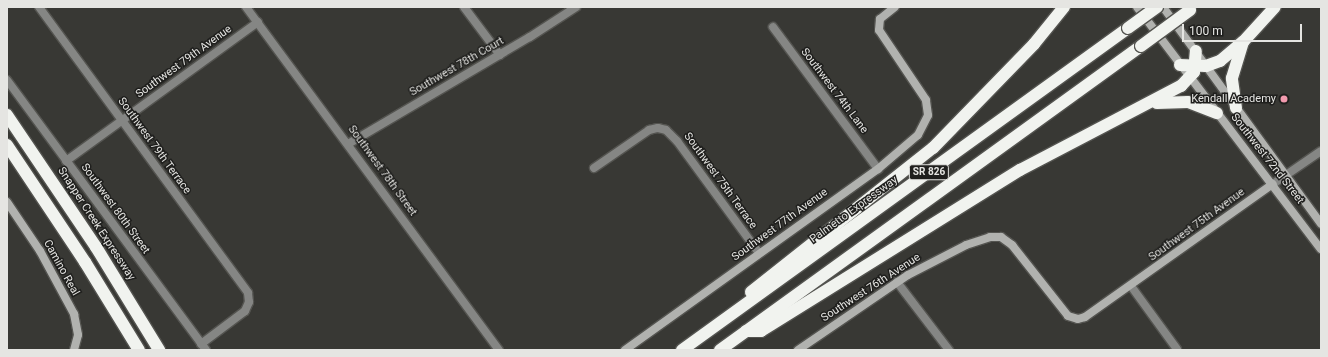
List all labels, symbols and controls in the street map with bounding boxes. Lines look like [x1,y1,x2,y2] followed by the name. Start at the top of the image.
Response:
[1184,16,1304,42] scale bar
[133,23,235,101] street label: Southwest 79th Avenue
[1189,24,1223,38] text: 100 m
[408,35,506,99] street label: Southwest 78th Court
[798,46,870,136] street label: Southwest 74th Lane
[1191,92,1276,106] place label: Kendall Academy
[1279,94,1289,104] marker: Kendall Academy
[115,95,193,197] street label: Southwest 79th Terrace
[1228,111,1306,207] street label: Southwest 72nd Street
[345,123,419,219] street label: Southwest 78th Street
[681,130,759,232] street label: Southwest 75th Terrace
[78,161,152,257] street label: Southwest 80th Street
[908,164,950,180] road number: SR 826
[55,165,137,283] street label: Snapper Creek Expressway
[808,174,900,246] street label: Palmetto Expressway
[729,186,831,264] street label: Southwest 77th Avenue
[1146,186,1248,264] street label: Southwest 75th Avenue
[40,238,82,298] street label: Camino Real
[819,251,923,325] street label: Southwest 76th Avenue

